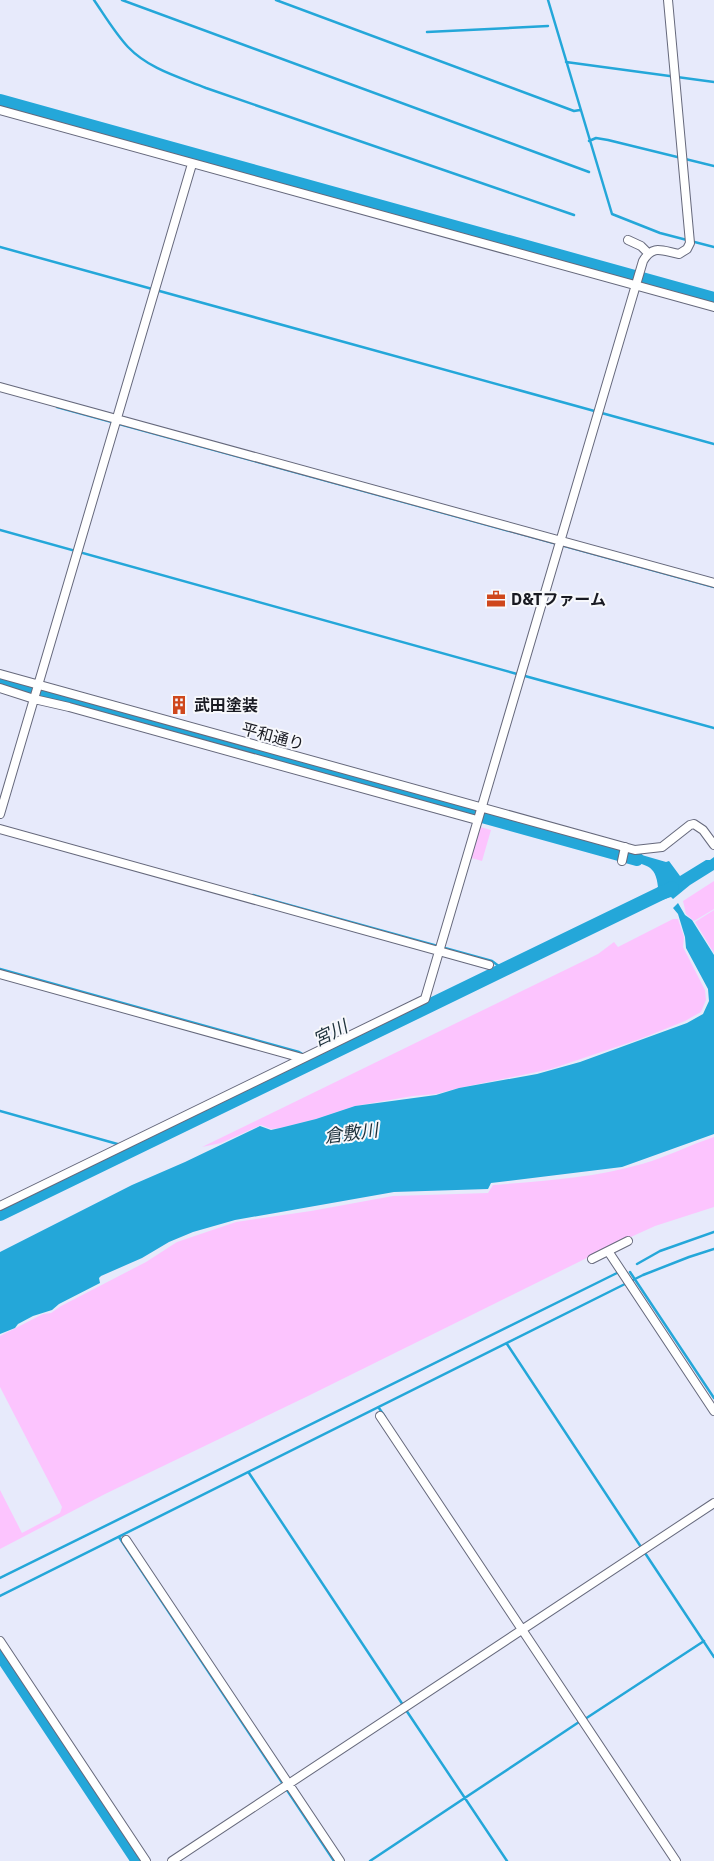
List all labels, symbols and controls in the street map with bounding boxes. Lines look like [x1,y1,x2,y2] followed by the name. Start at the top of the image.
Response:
[485,588,507,610] office icon: D&Tファーム
[511,589,606,609] place label: D&Tファーム
[168,694,190,716] building icon: 武田塗装
[194,695,258,715] place label: 武田塗装
[239,718,307,754] street label: 平和通り
[309,1014,353,1051] water label: 宮川
[323,1118,381,1148] water label: 倉敷川

